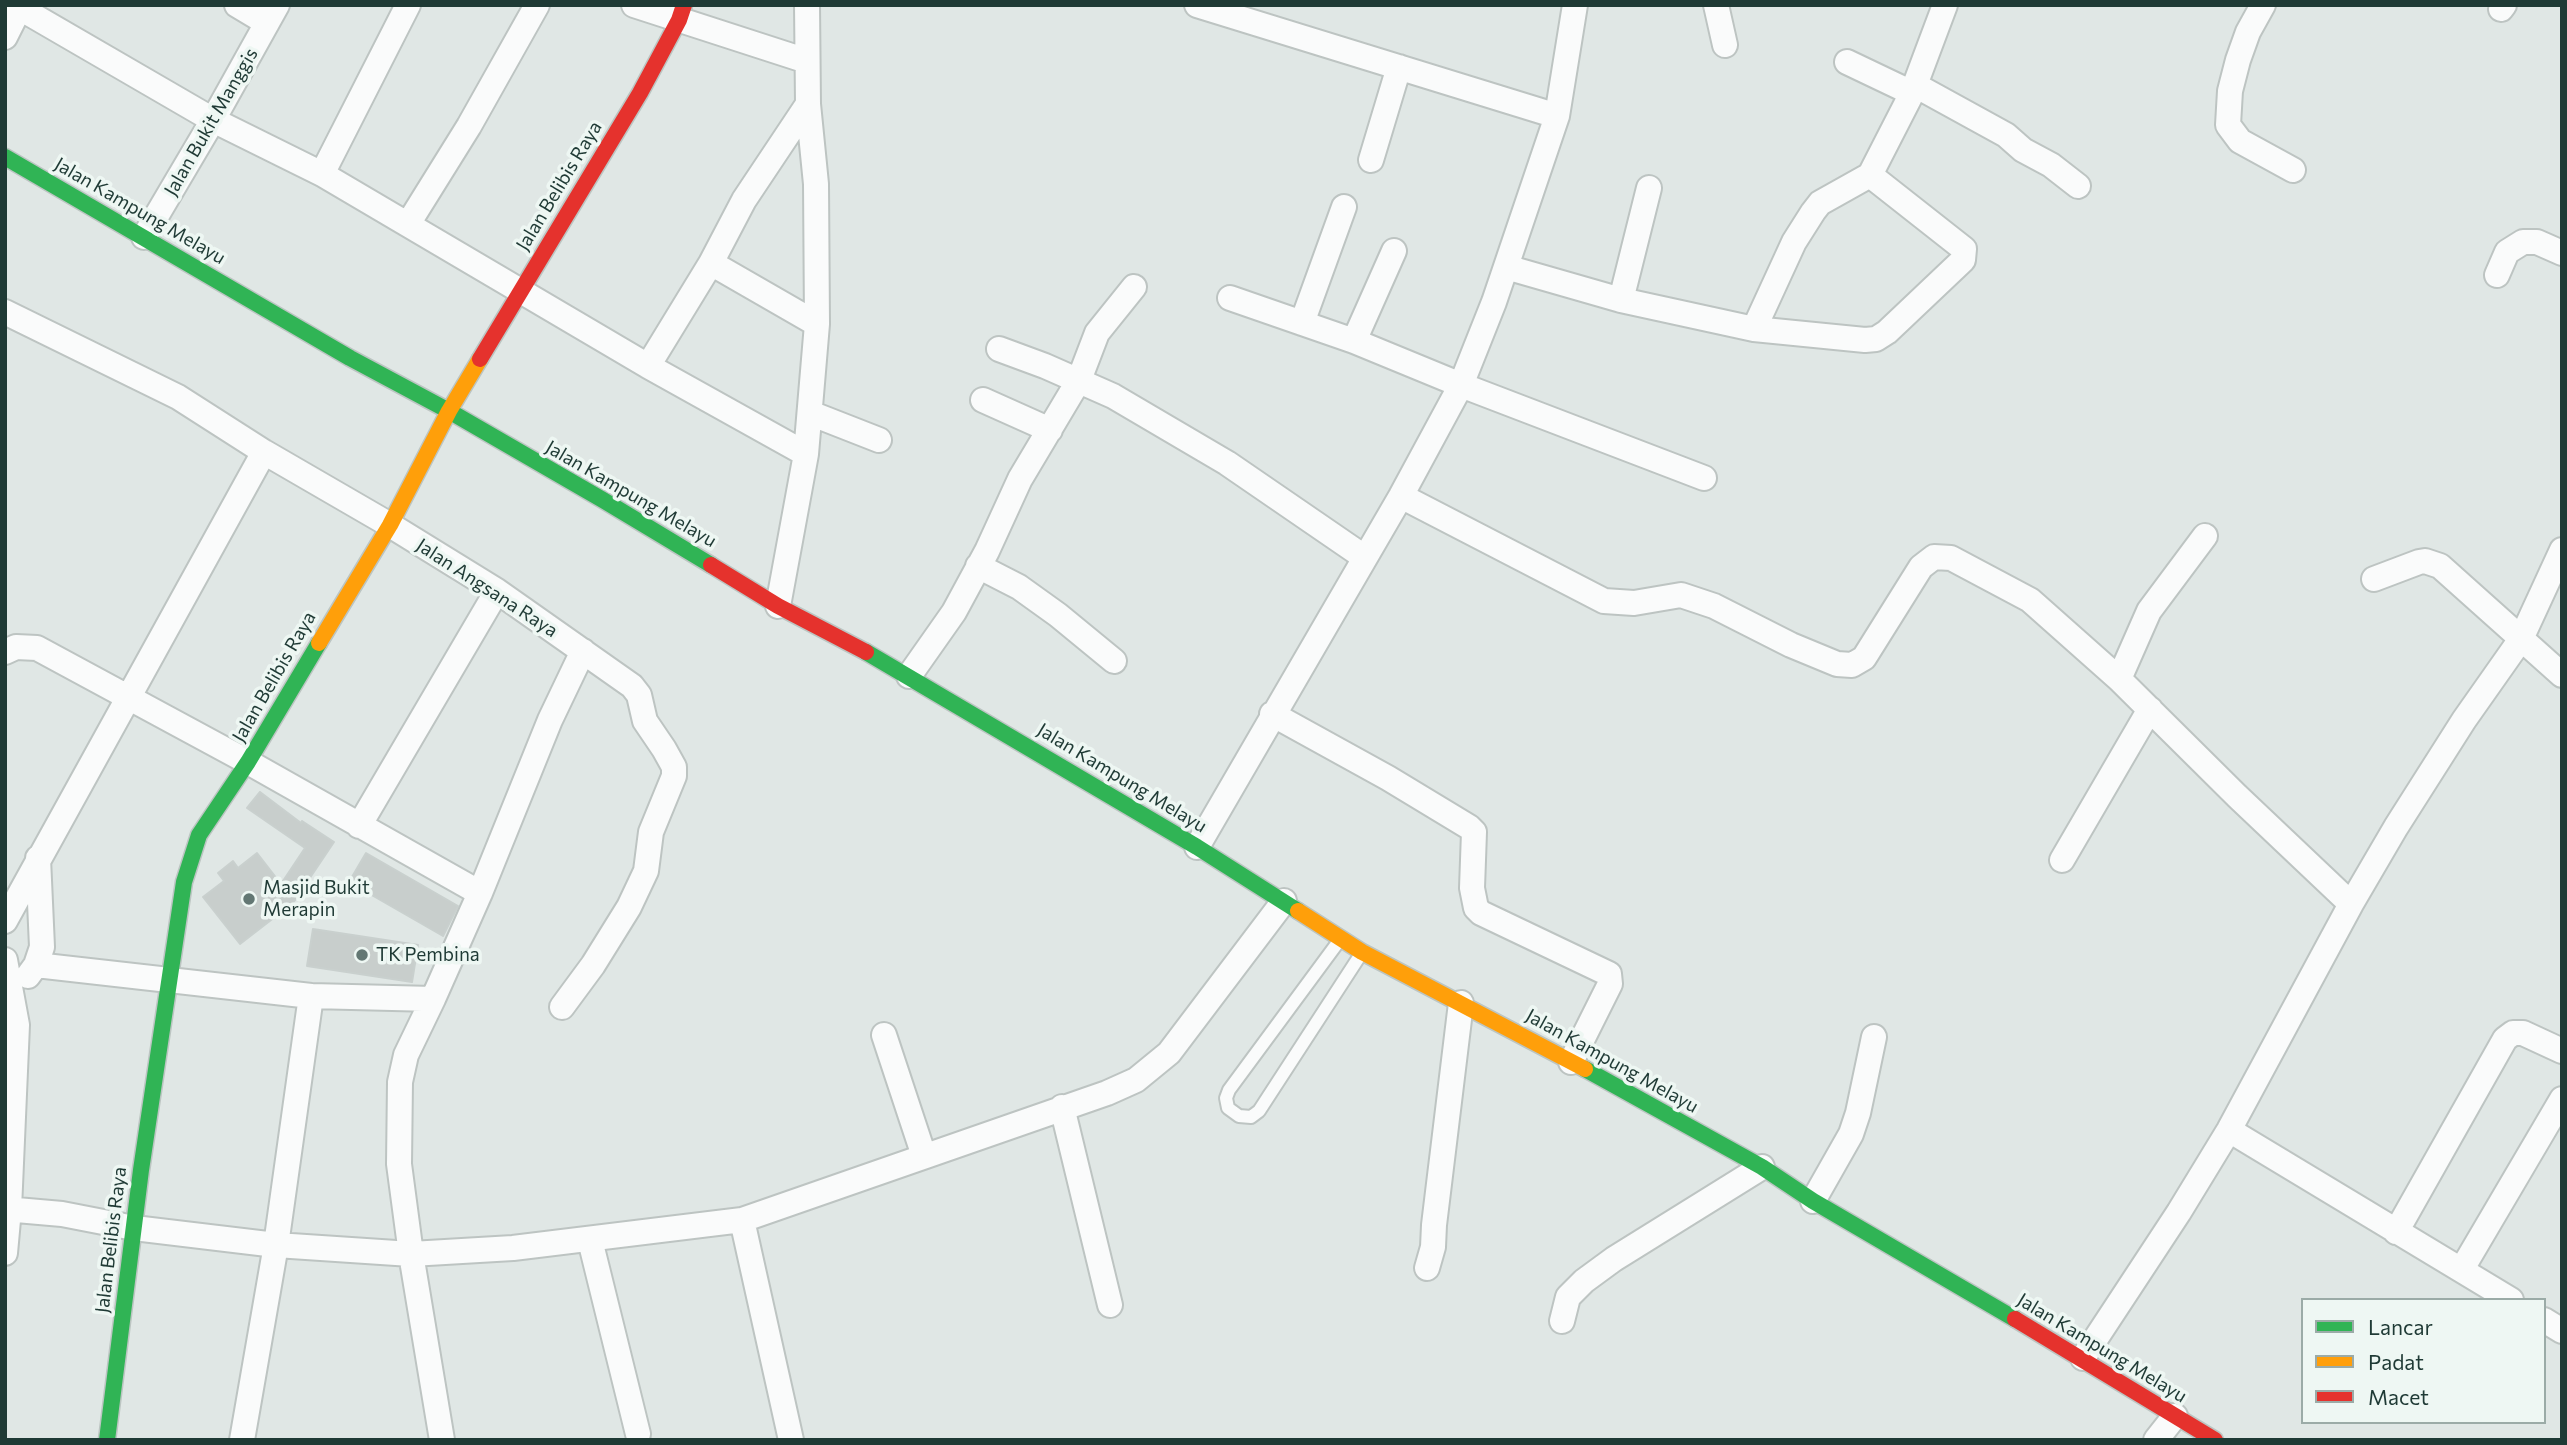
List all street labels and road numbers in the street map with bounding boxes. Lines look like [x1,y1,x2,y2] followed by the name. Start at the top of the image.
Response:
[159,44,263,200] street label: Jalan Bukit Manggis
[511,117,607,255] street label: Jalan Belibis Raya
[50,153,230,269] street label: Jalan Kampung Melayu
[541,436,721,552] street label: Jalan Kampung Melayu
[412,534,562,642] street label: Jalan Angsana Raya
[227,608,321,746] street label: Jalan Belibis Raya
[1033,718,1211,838] street label: Jalan Kampung Melayu
[1522,1004,1702,1118] street label: Jalan Kampung Melayu
[91,1166,131,1314] street label: Jalan Belibis Raya
[2013,1288,2191,1408] street label: Jalan Kampung Melayu

